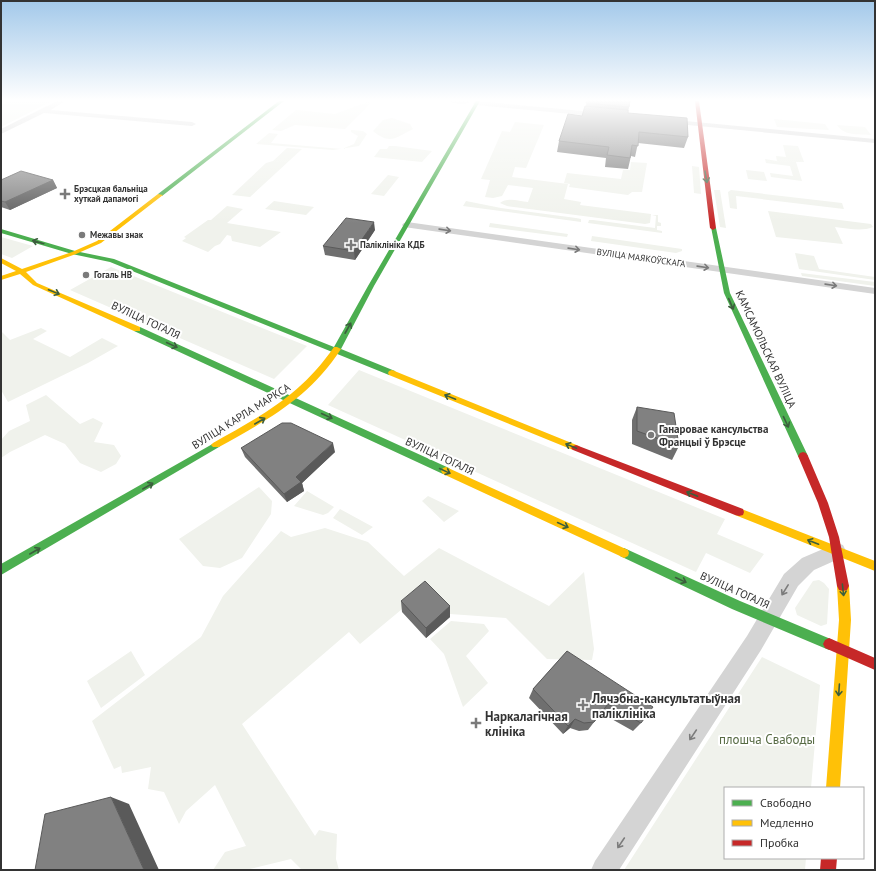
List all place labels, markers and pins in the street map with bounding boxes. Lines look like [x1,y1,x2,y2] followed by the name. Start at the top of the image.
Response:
[74,183,148,204] place label: Брэсцкая бальніца хуткай дапамогі
[59,188,71,200] marker: Брэсцкая бальніца хуткай дапамогі
[90,229,144,240] place label: Межавы знак
[77,230,87,240] marker: Межавы знак
[345,239,357,251] marker: Паліклініка КДБ
[360,239,425,250] place label: Паліклініка КДБ
[94,269,132,280] place label: Гогаль НВ
[81,270,91,280] marker: Гогаль НВ
[659,422,768,449] place label: Ганаровае кансульства Францыі ў Брэсце
[646,430,656,440] marker: Ганаровае кансульства Францыі ў Брэсце
[591,690,741,722] place label: Лячэбна-кансультатыўная паліклініка
[577,699,589,711] marker: Лячэбна-кансультатыўная паліклініка
[485,708,568,740] place label: Наркалагічная клініка
[470,717,482,729] marker: Наркалагічная клініка

